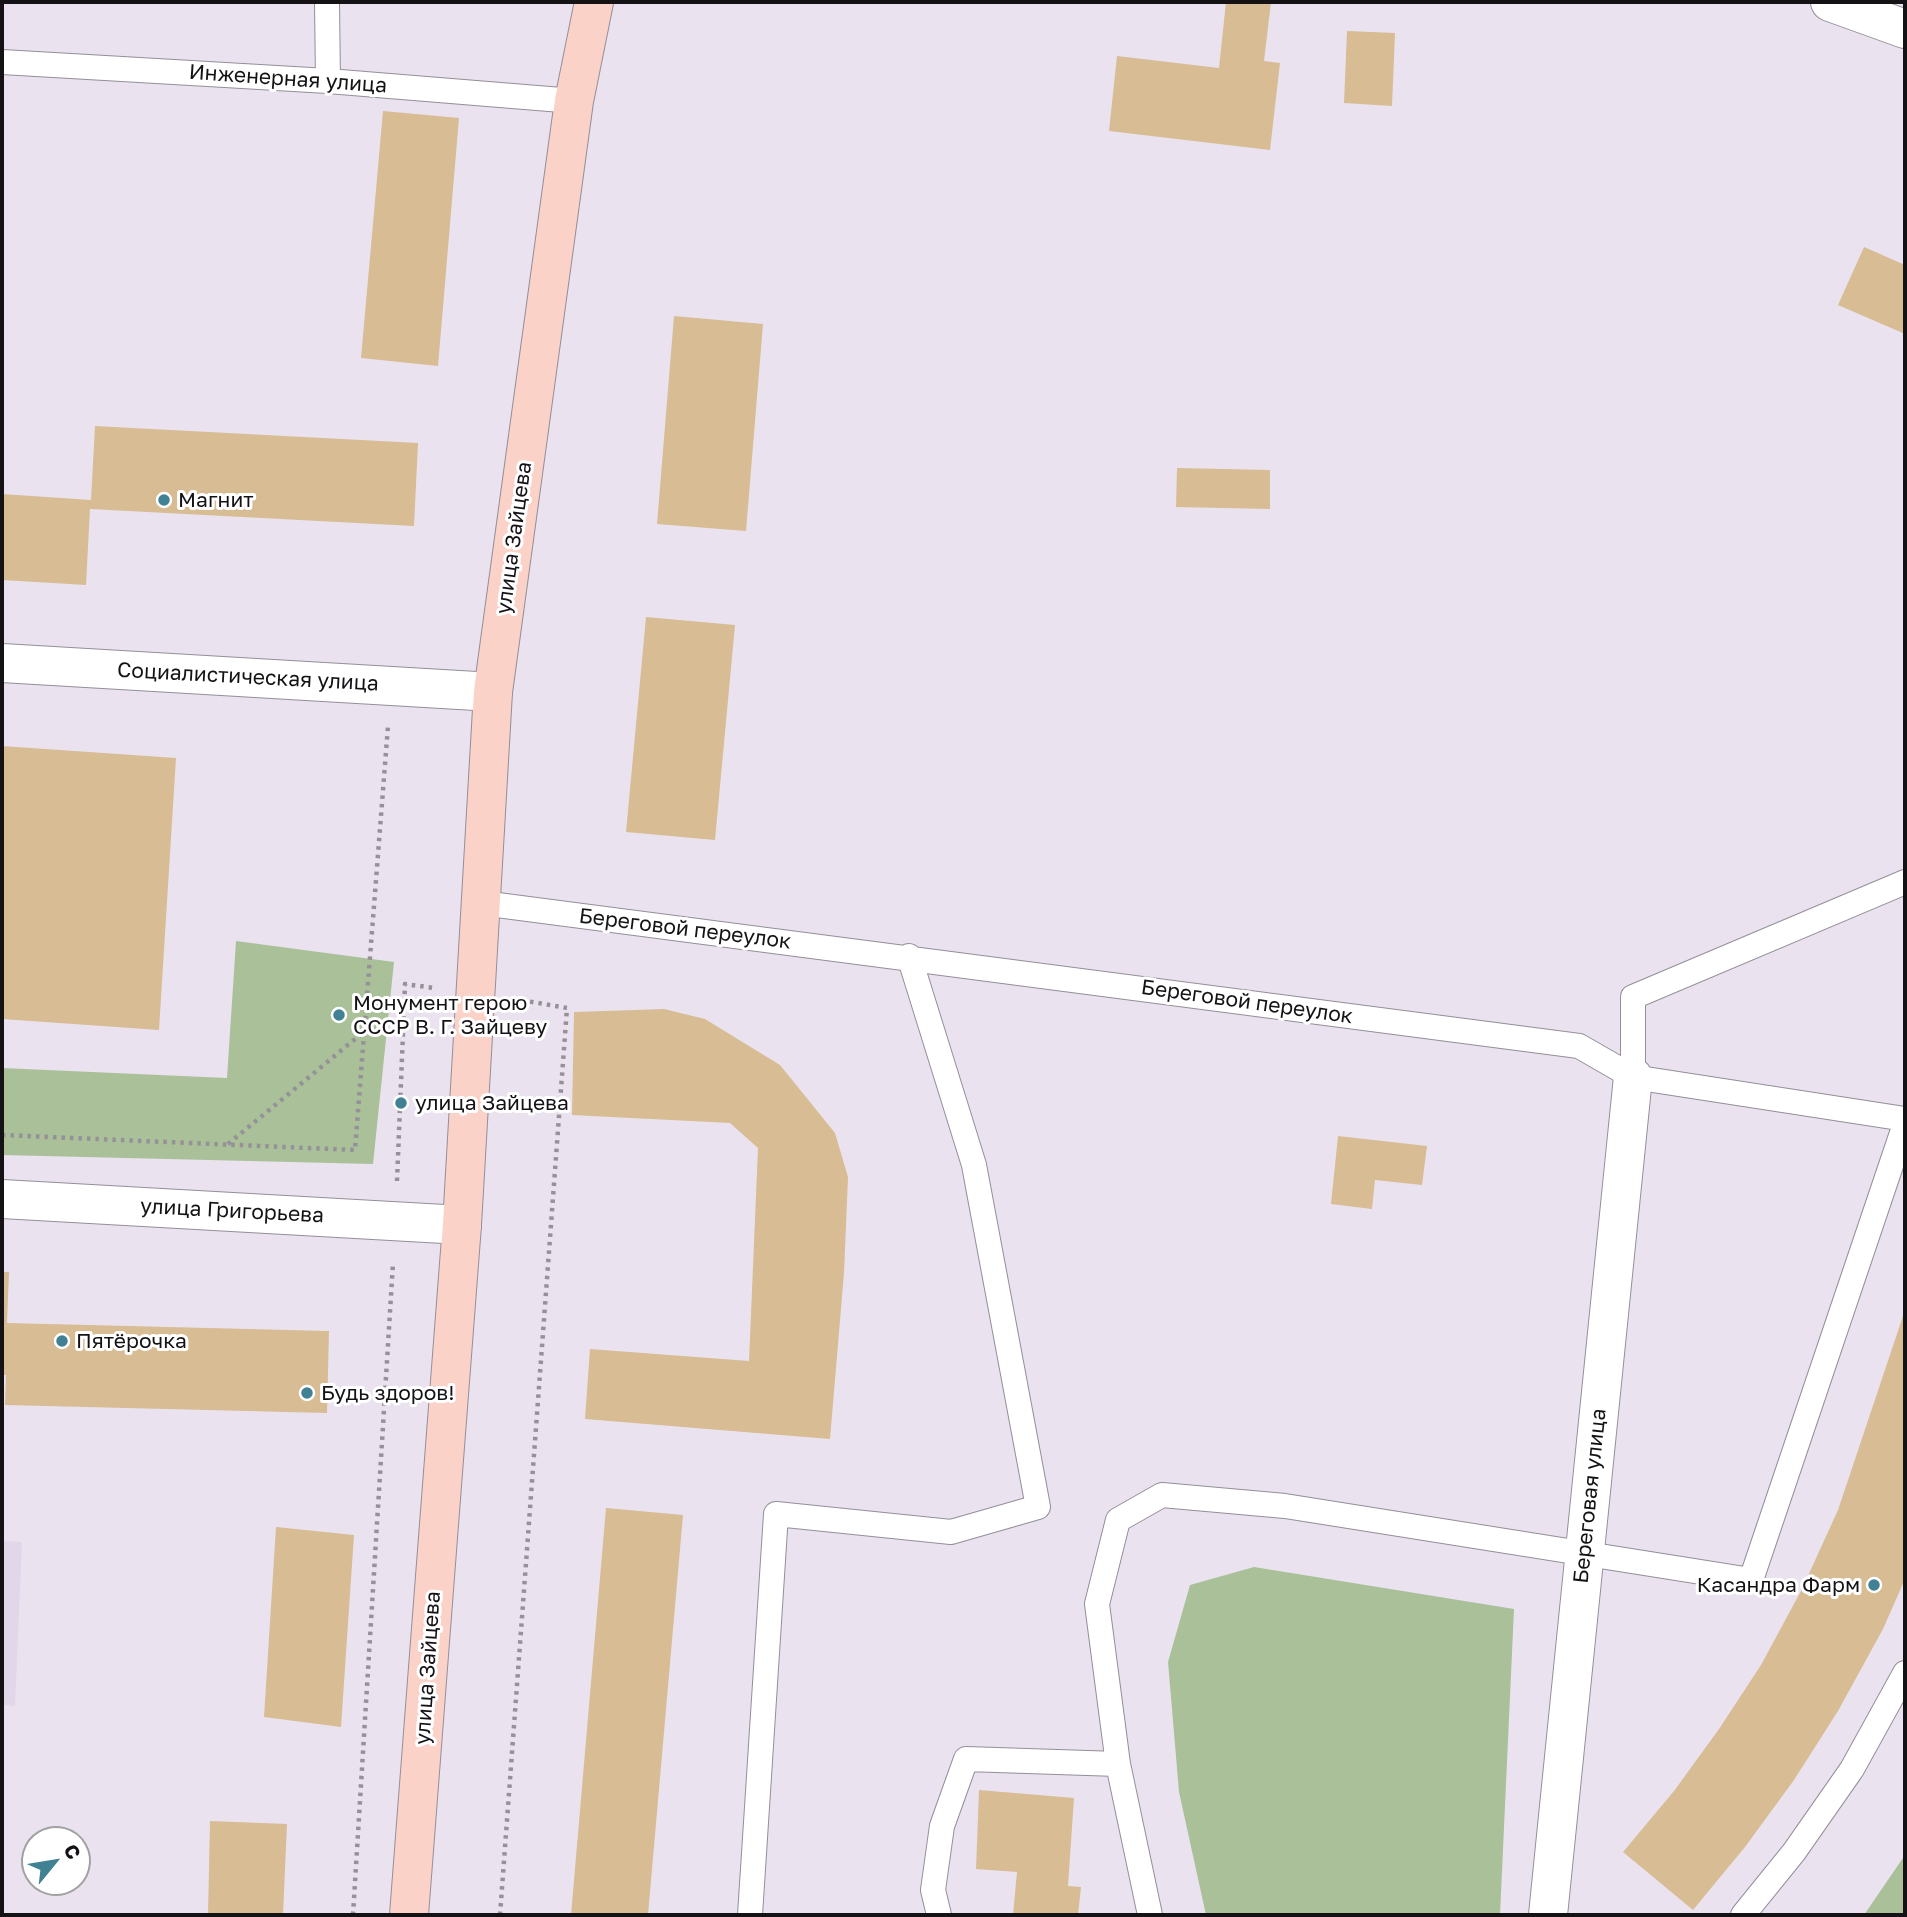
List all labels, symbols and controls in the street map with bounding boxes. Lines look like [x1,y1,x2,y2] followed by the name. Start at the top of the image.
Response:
[188,60,388,98] street label: Инженерная улица
[491,460,537,616] street label: улица Зайцева
[178,487,253,513] place label: Магнит
[156,492,172,508] marker: Магнит
[117,658,379,696] street label: Социалистическая улица
[577,903,793,955] street label: Береговой переулок
[1140,975,1354,1029] street label: Береговой переулок
[353,990,547,1040] place label: Монумент герою СССР В. Г. Зайцеву
[331,1007,347,1023] marker: Монумент герою СССР В. Г. Зайцеву
[415,1090,569,1116] place label: улица Зайцева
[393,1095,409,1111] marker: улица Зайцева
[139,1194,325,1228] street label: улица Григорьева
[76,1328,187,1354] place label: Пятёрочка
[54,1333,70,1349] marker: Пятёрочка
[321,1380,454,1406] place label: Будь здоров!
[299,1385,315,1401] marker: Будь здоров!
[1568,1407,1612,1585] street label: Береговая улица
[1697,1572,1860,1598] place label: Касандра Фарм
[1866,1577,1882,1593] marker: Касандра Фарм
[410,1590,446,1746] street label: улица Зайцева
[21,1826,91,1896] north arrow
[60,1840,86,1863] text: С

